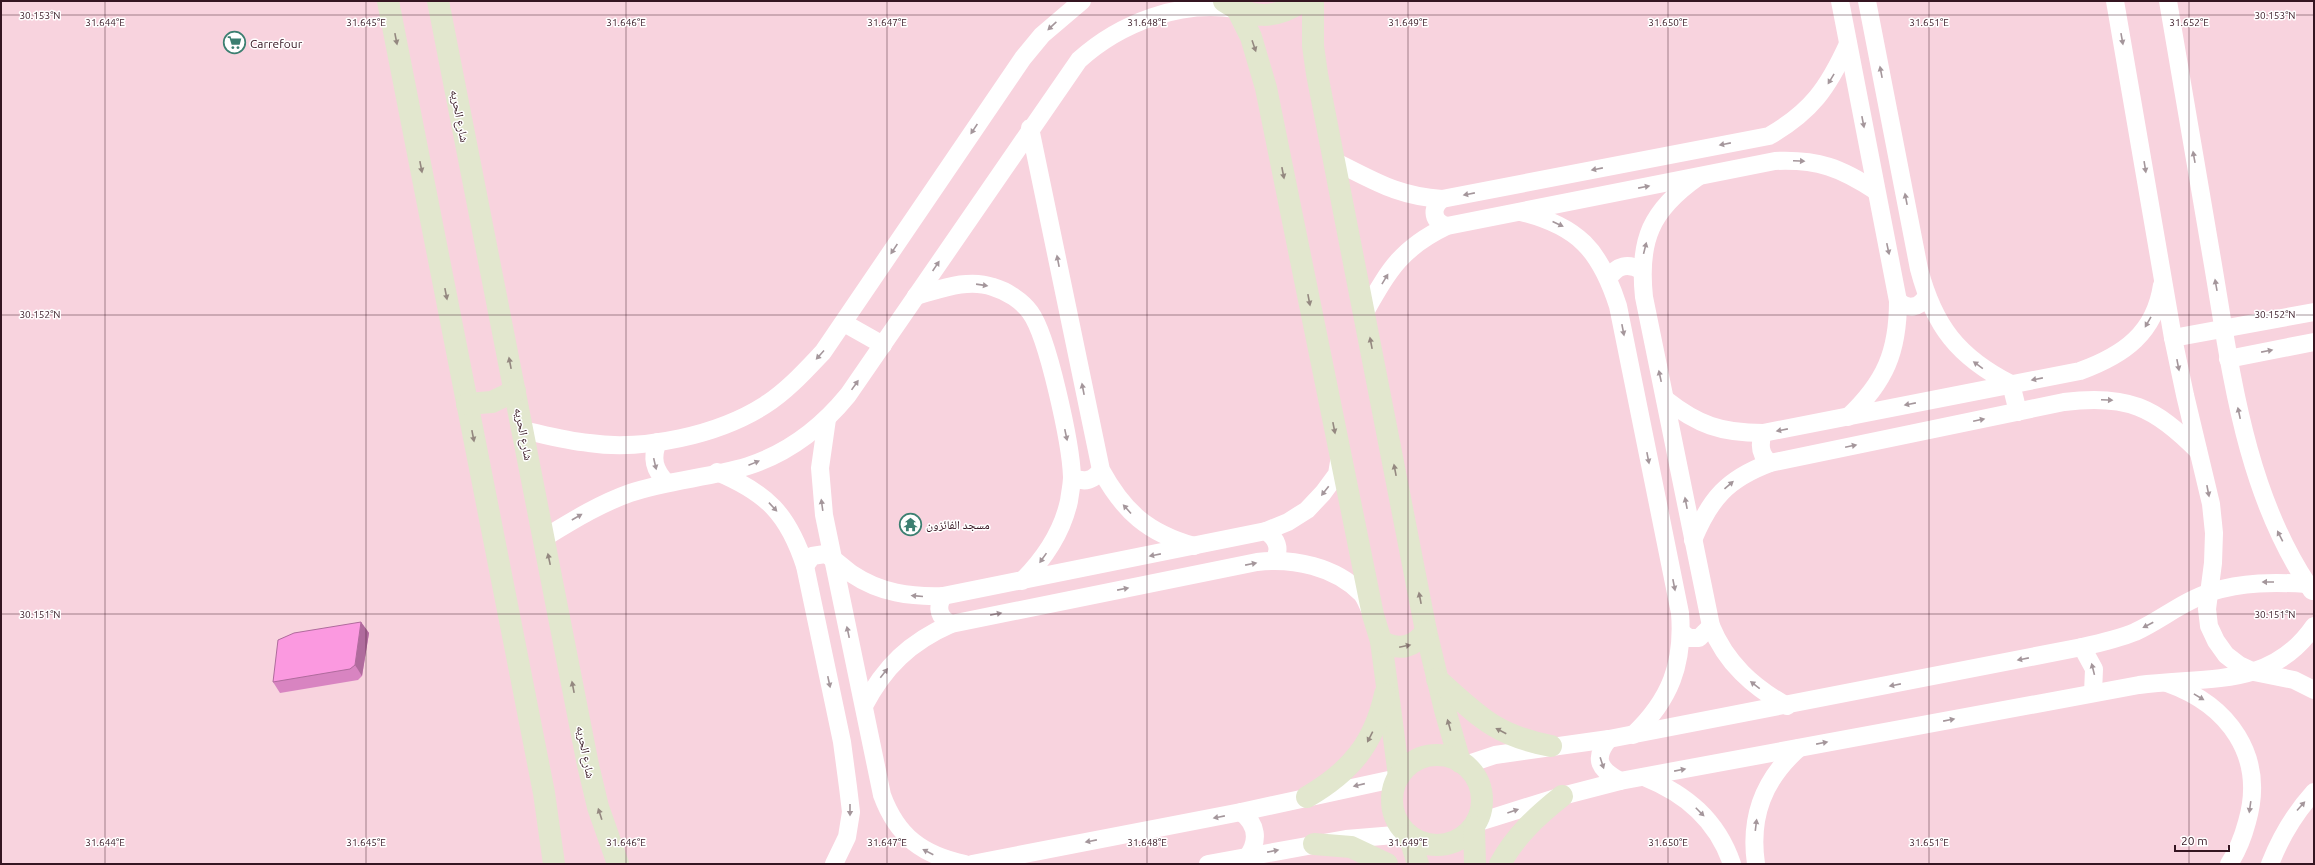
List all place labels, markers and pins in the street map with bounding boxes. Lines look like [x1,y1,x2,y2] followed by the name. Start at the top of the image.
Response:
[222,30,248,56] supermarket icon: Carrefour
[250,37,303,50] place label: Carrefour
[897,511,923,537] temple icon: مسجد الفائزون
[926,518,990,532] place label: مسجد الفائزون

